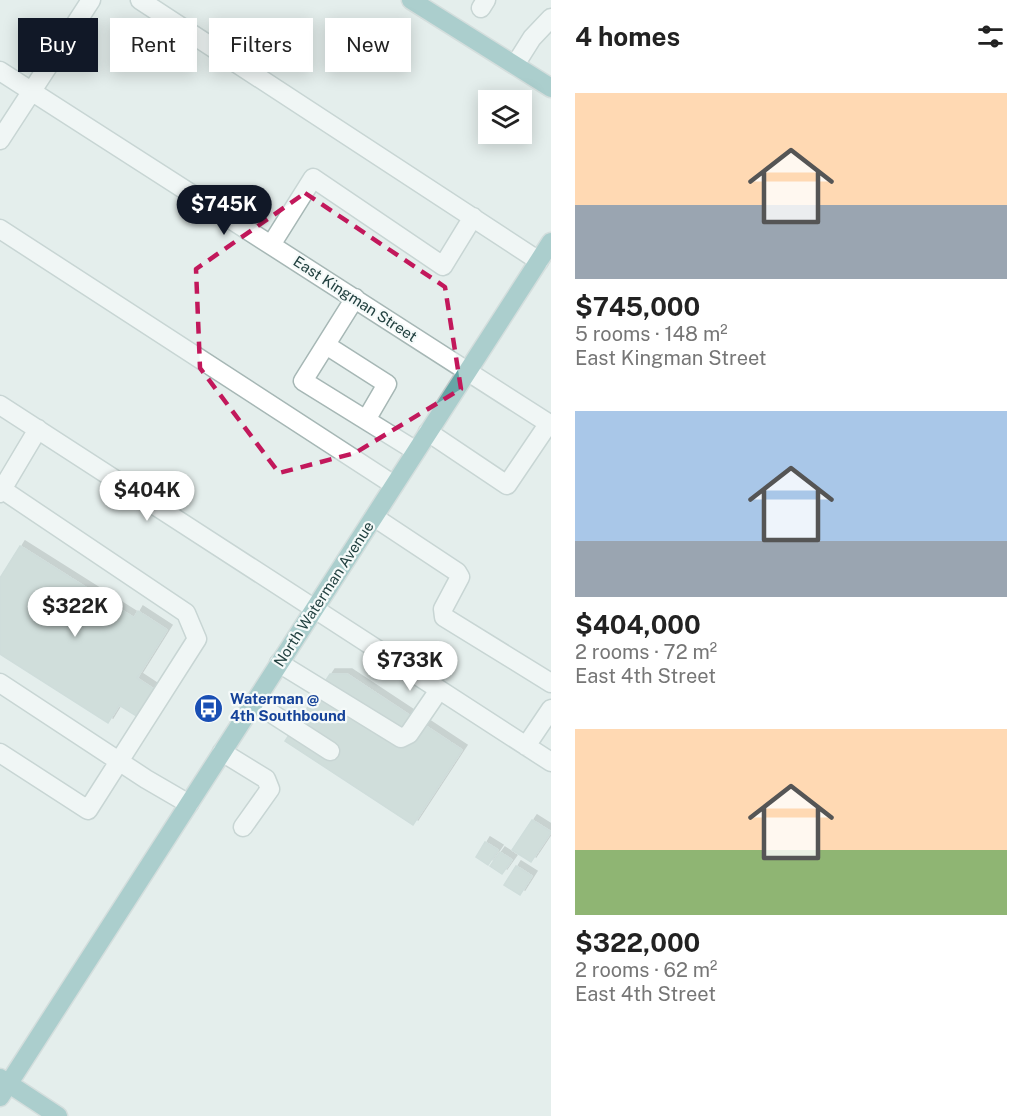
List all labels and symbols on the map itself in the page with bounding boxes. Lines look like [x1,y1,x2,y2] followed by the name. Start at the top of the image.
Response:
[182,185,266,236] pin: $745K
[290,252,420,345] street label: East Kingman Street
[105,471,189,522] pin: $404K
[270,518,377,670] street label: North Waterman Avenue
[33,587,117,638] pin: $322K
[368,641,452,692] pin: $733K
[230,690,346,724] place label: Waterman @ 4th Southbound
[193,692,225,724] bus stop icon: Waterman @ 4th Southbound

